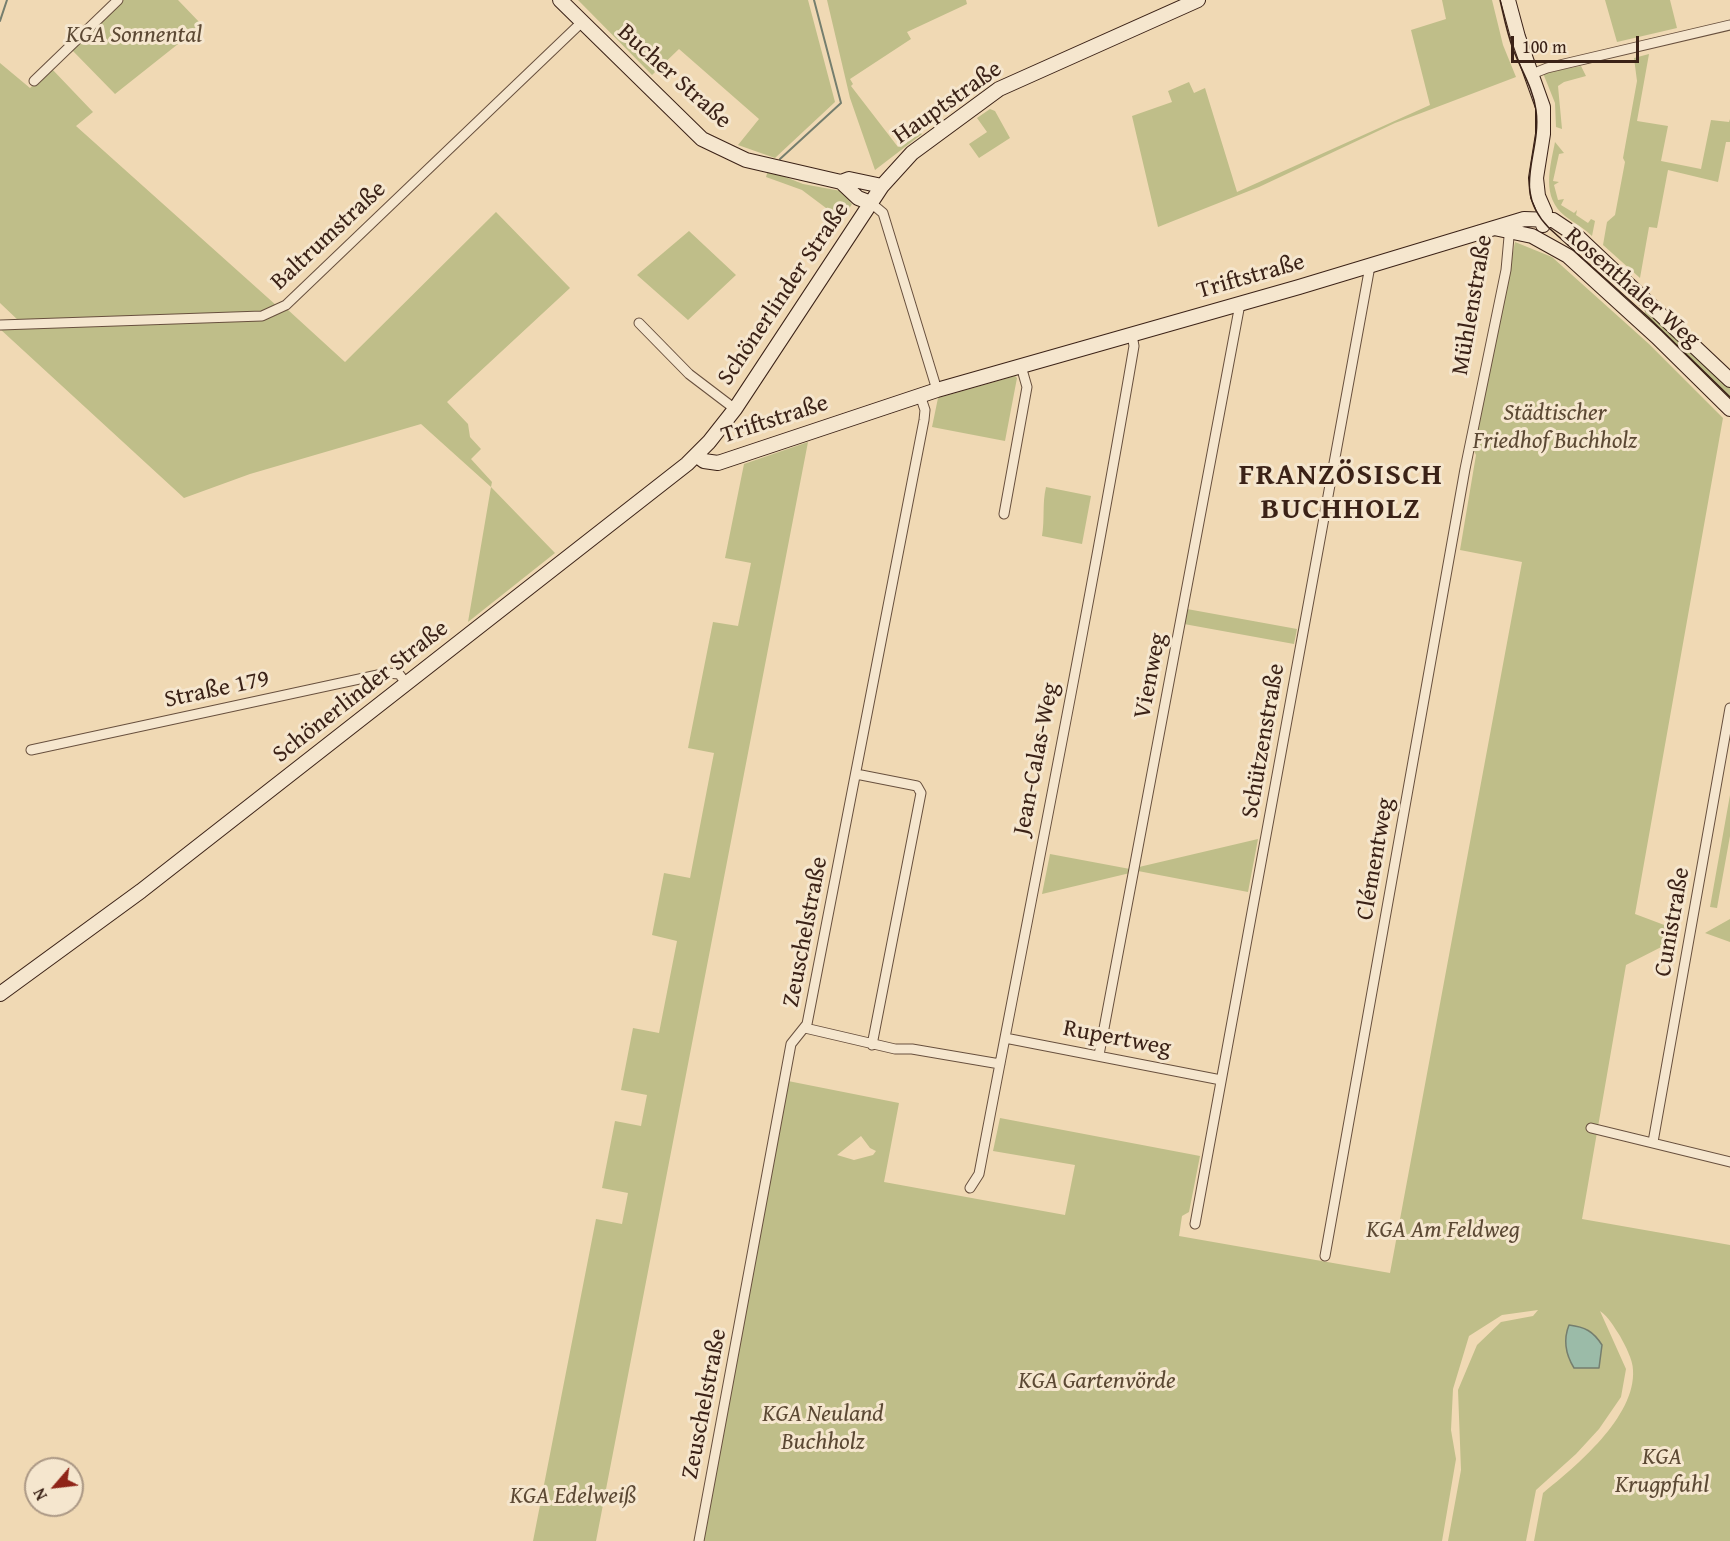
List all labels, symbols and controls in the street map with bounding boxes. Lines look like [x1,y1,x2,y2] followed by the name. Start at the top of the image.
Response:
[611,18,737,136] street label: Bucher Straße
[66,22,202,50] park label: KGA Sonnental
[1514,24,1642,62] scale bar
[1522,33,1567,60] text: 100 m
[888,55,1008,151] street label: Hauptstraße
[265,175,393,297] street label: Baltrumstraße
[712,197,856,391] street label: Schönerlinder Straße
[1559,222,1705,354] street label: Rosenthaler Weg
[1446,233,1500,377] street label: Mühlenstraße
[1194,248,1308,306] street label: Triftstraße
[718,389,832,451] street label: Triftstraße
[1473,400,1637,456] park label: Städtischer Friedhof Buchholz
[1239,458,1443,528] district label: FRANZÖSISCH BUCHHOLZ
[267,614,455,770] street label: Schönerlinder Straße
[1129,631,1173,721] street label: Vienweg
[1236,661,1292,821] street label: Schützenstraße
[162,665,272,715] street label: Straße 179
[1008,680,1066,838] street label: Jean-Calas-Weg
[1351,796,1401,922] street label: Clémentweg
[777,854,835,1010] street label: Zeuschelstraße
[1649,865,1697,979] street label: Cunistraße
[1061,1014,1173,1064] street label: Rupertweg
[1366,1217,1520,1245] park label: KGA Am Feldweg
[676,1326,734,1482] street label: Zeuschelstraße
[1018,1368,1176,1396] park label: KGA Gartenvörde
[762,1401,884,1457] park label: KGA Neuland Buchholz
[1615,1444,1709,1500] park label: KGA Krugpfuhl
[24,1457,84,1517] north arrow
[510,1483,636,1511] park label: KGA Edelweiß
[27,1484,53,1505] text: N

